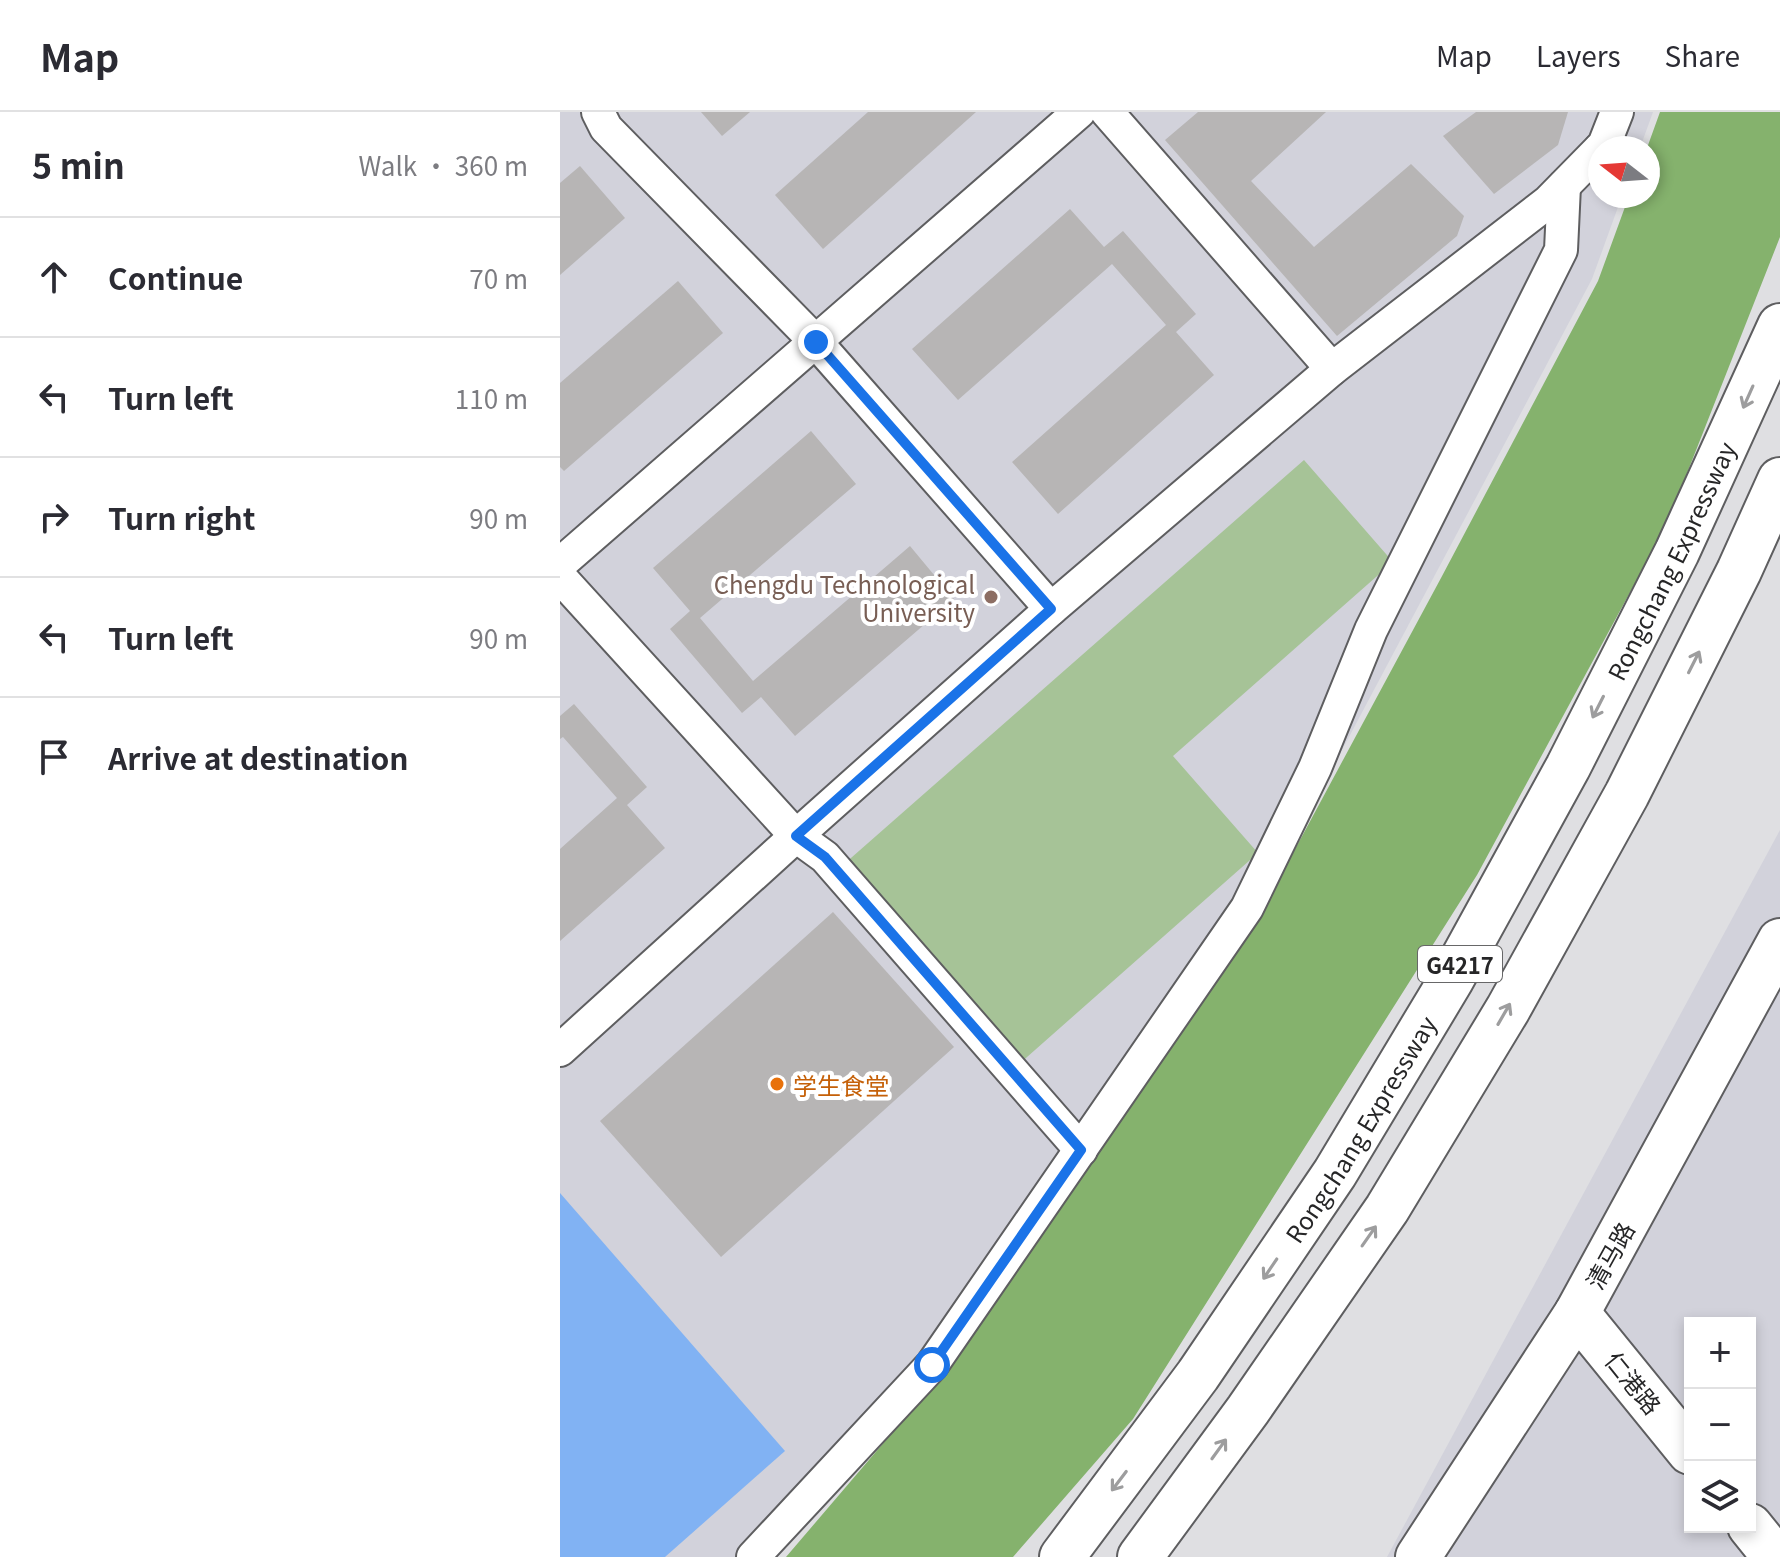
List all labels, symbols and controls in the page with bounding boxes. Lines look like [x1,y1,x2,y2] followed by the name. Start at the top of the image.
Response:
[40,28,119,83] text: Map
[1436,35,1492,75] text: Map
[1536,35,1621,75] text: Layers
[1665,35,1740,75] text: Share
[1588,136,1660,208] north arrow
[32,140,125,189] text: 5 min
[359,146,528,183] text: Walk · 360 m
[32,255,76,299] icon: ahead
[108,255,243,299] text: Continue
[469,259,528,296] text: 70 m
[798,324,834,360] route end
[32,375,76,419] icon: left
[108,375,234,419] text: Turn left
[455,379,528,416] text: 110 m
[1739,384,1754,409] one-way arrow
[1598,435,1743,686] street label: Rongchang Expressway
[32,495,76,539] icon: right
[108,495,255,539] text: Turn right
[469,499,528,536] text: 90 m
[714,566,975,629] place label: Chengdu Technological University
[982,588,1000,606] marker: Chengdu Technological University
[32,615,76,659] icon: left
[108,615,234,659] text: Turn left
[469,619,528,656] text: 90 m
[1686,651,1702,675] one-way arrow
[1590,694,1606,718] one-way arrow
[32,735,76,779] icon: arrive
[108,735,409,779] text: Arrive at destination
[1418,946,1502,982] road number: G4217
[1496,1003,1512,1026] one-way arrow
[1276,1008,1444,1249] street label: Rongchang Expressway
[793,1067,889,1102] place label: 学生食堂
[768,1075,786,1093] marker: 学生食堂
[1576,1215,1642,1295] street label: 清马路
[1361,1226,1377,1248] one-way arrow
[1262,1258,1278,1280] one-way arrow
[1684,1317,1756,1533] map controls
[1684,1317,1756,1389] button: +
[1598,1343,1670,1421] street label: 仁港路
[914,1347,950,1383] route start
[1684,1389,1756,1461] button: −
[1211,1439,1228,1460] one-way arrow
[1684,1461,1756,1533] button: layers
[1110,1470,1127,1491] one-way arrow

